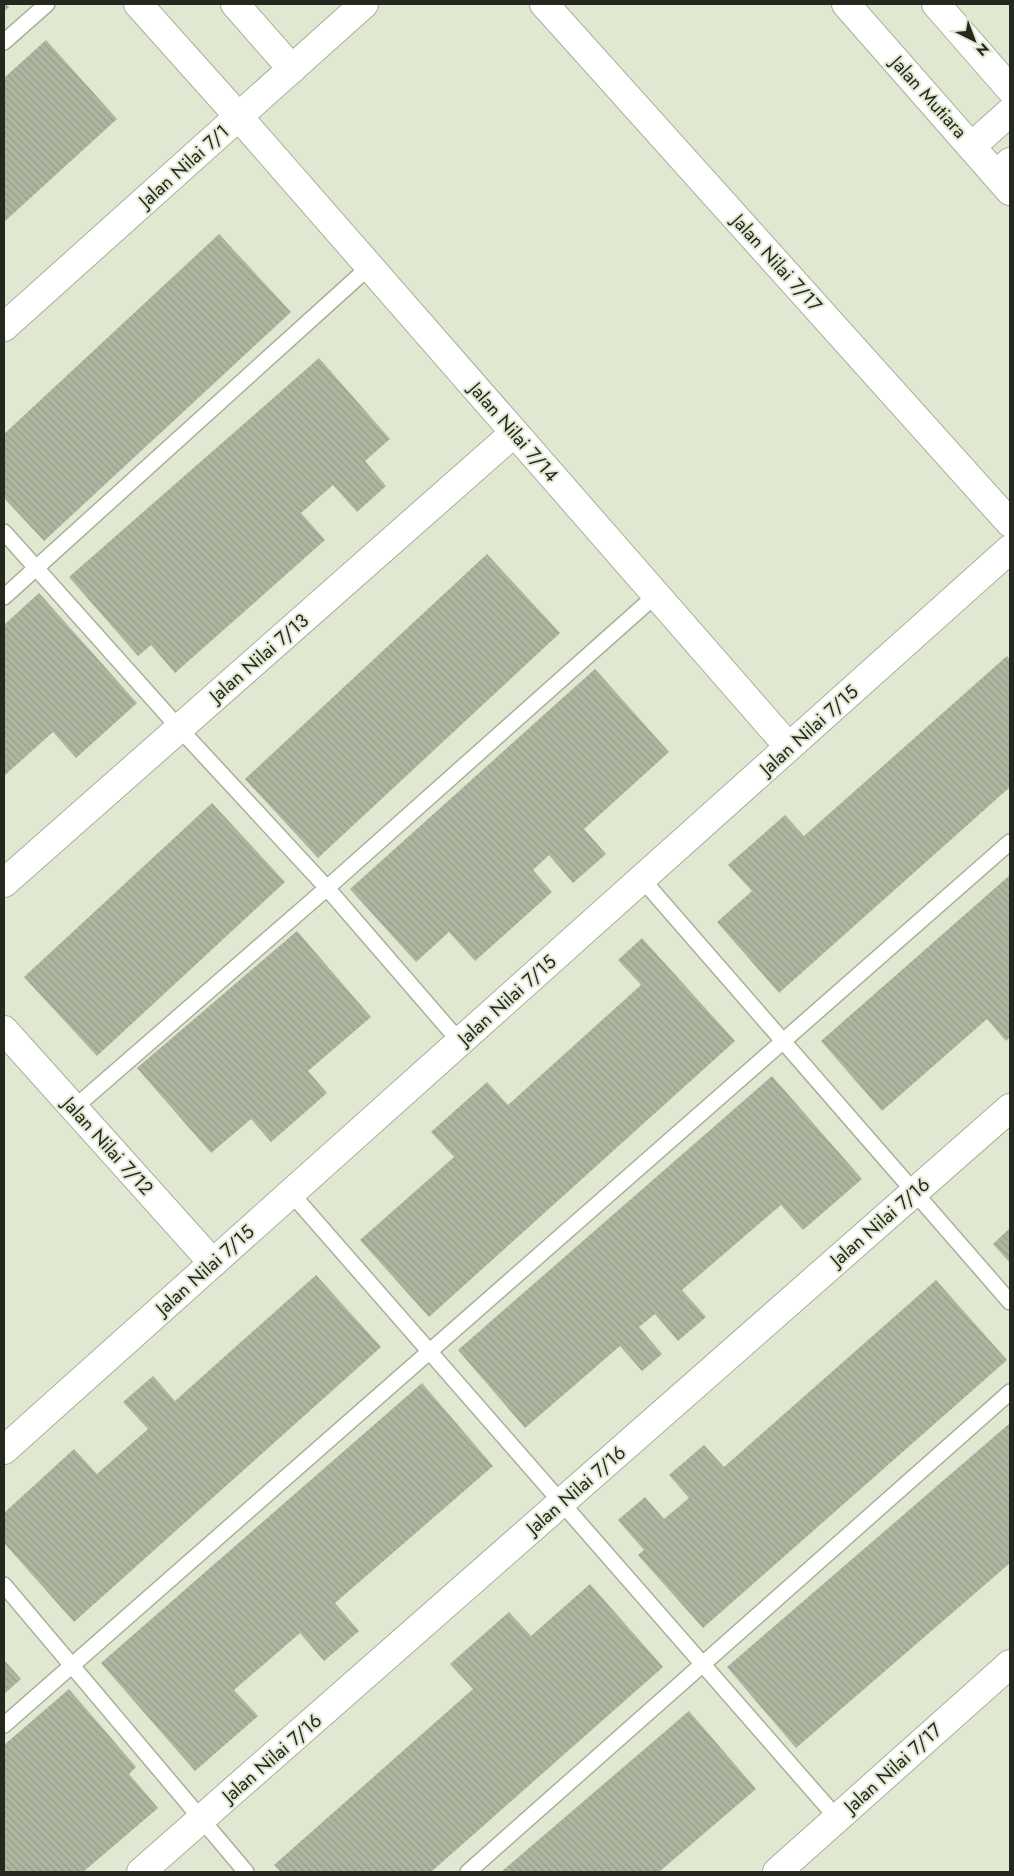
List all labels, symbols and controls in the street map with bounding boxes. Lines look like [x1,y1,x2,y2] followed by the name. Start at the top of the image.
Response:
[949,15,999,65] north arrow
[972,39,994,61] text: N
[883,48,973,144] street label: Jalan Mutiara
[131,118,235,216] street label: Jalan Nilai 7/1
[724,206,828,318] street label: Jalan Nilai 7/17
[461,374,565,488] street label: Jalan Nilai 7/14
[201,607,314,711] street label: Jalan Nilai 7/13
[752,679,864,783] street label: Jalan Nilai 7/15
[450,949,562,1053] street label: Jalan Nilai 7/15
[55,1089,159,1201] street label: Jalan Nilai 7/12
[822,1171,936,1275] street label: Jalan Nilai 7/16
[148,1219,260,1323] street label: Jalan Nilai 7/15
[518,1439,632,1543] street label: Jalan Nilai 7/16
[214,1707,328,1811] street label: Jalan Nilai 7/16
[836,1717,948,1821] street label: Jalan Nilai 7/17

